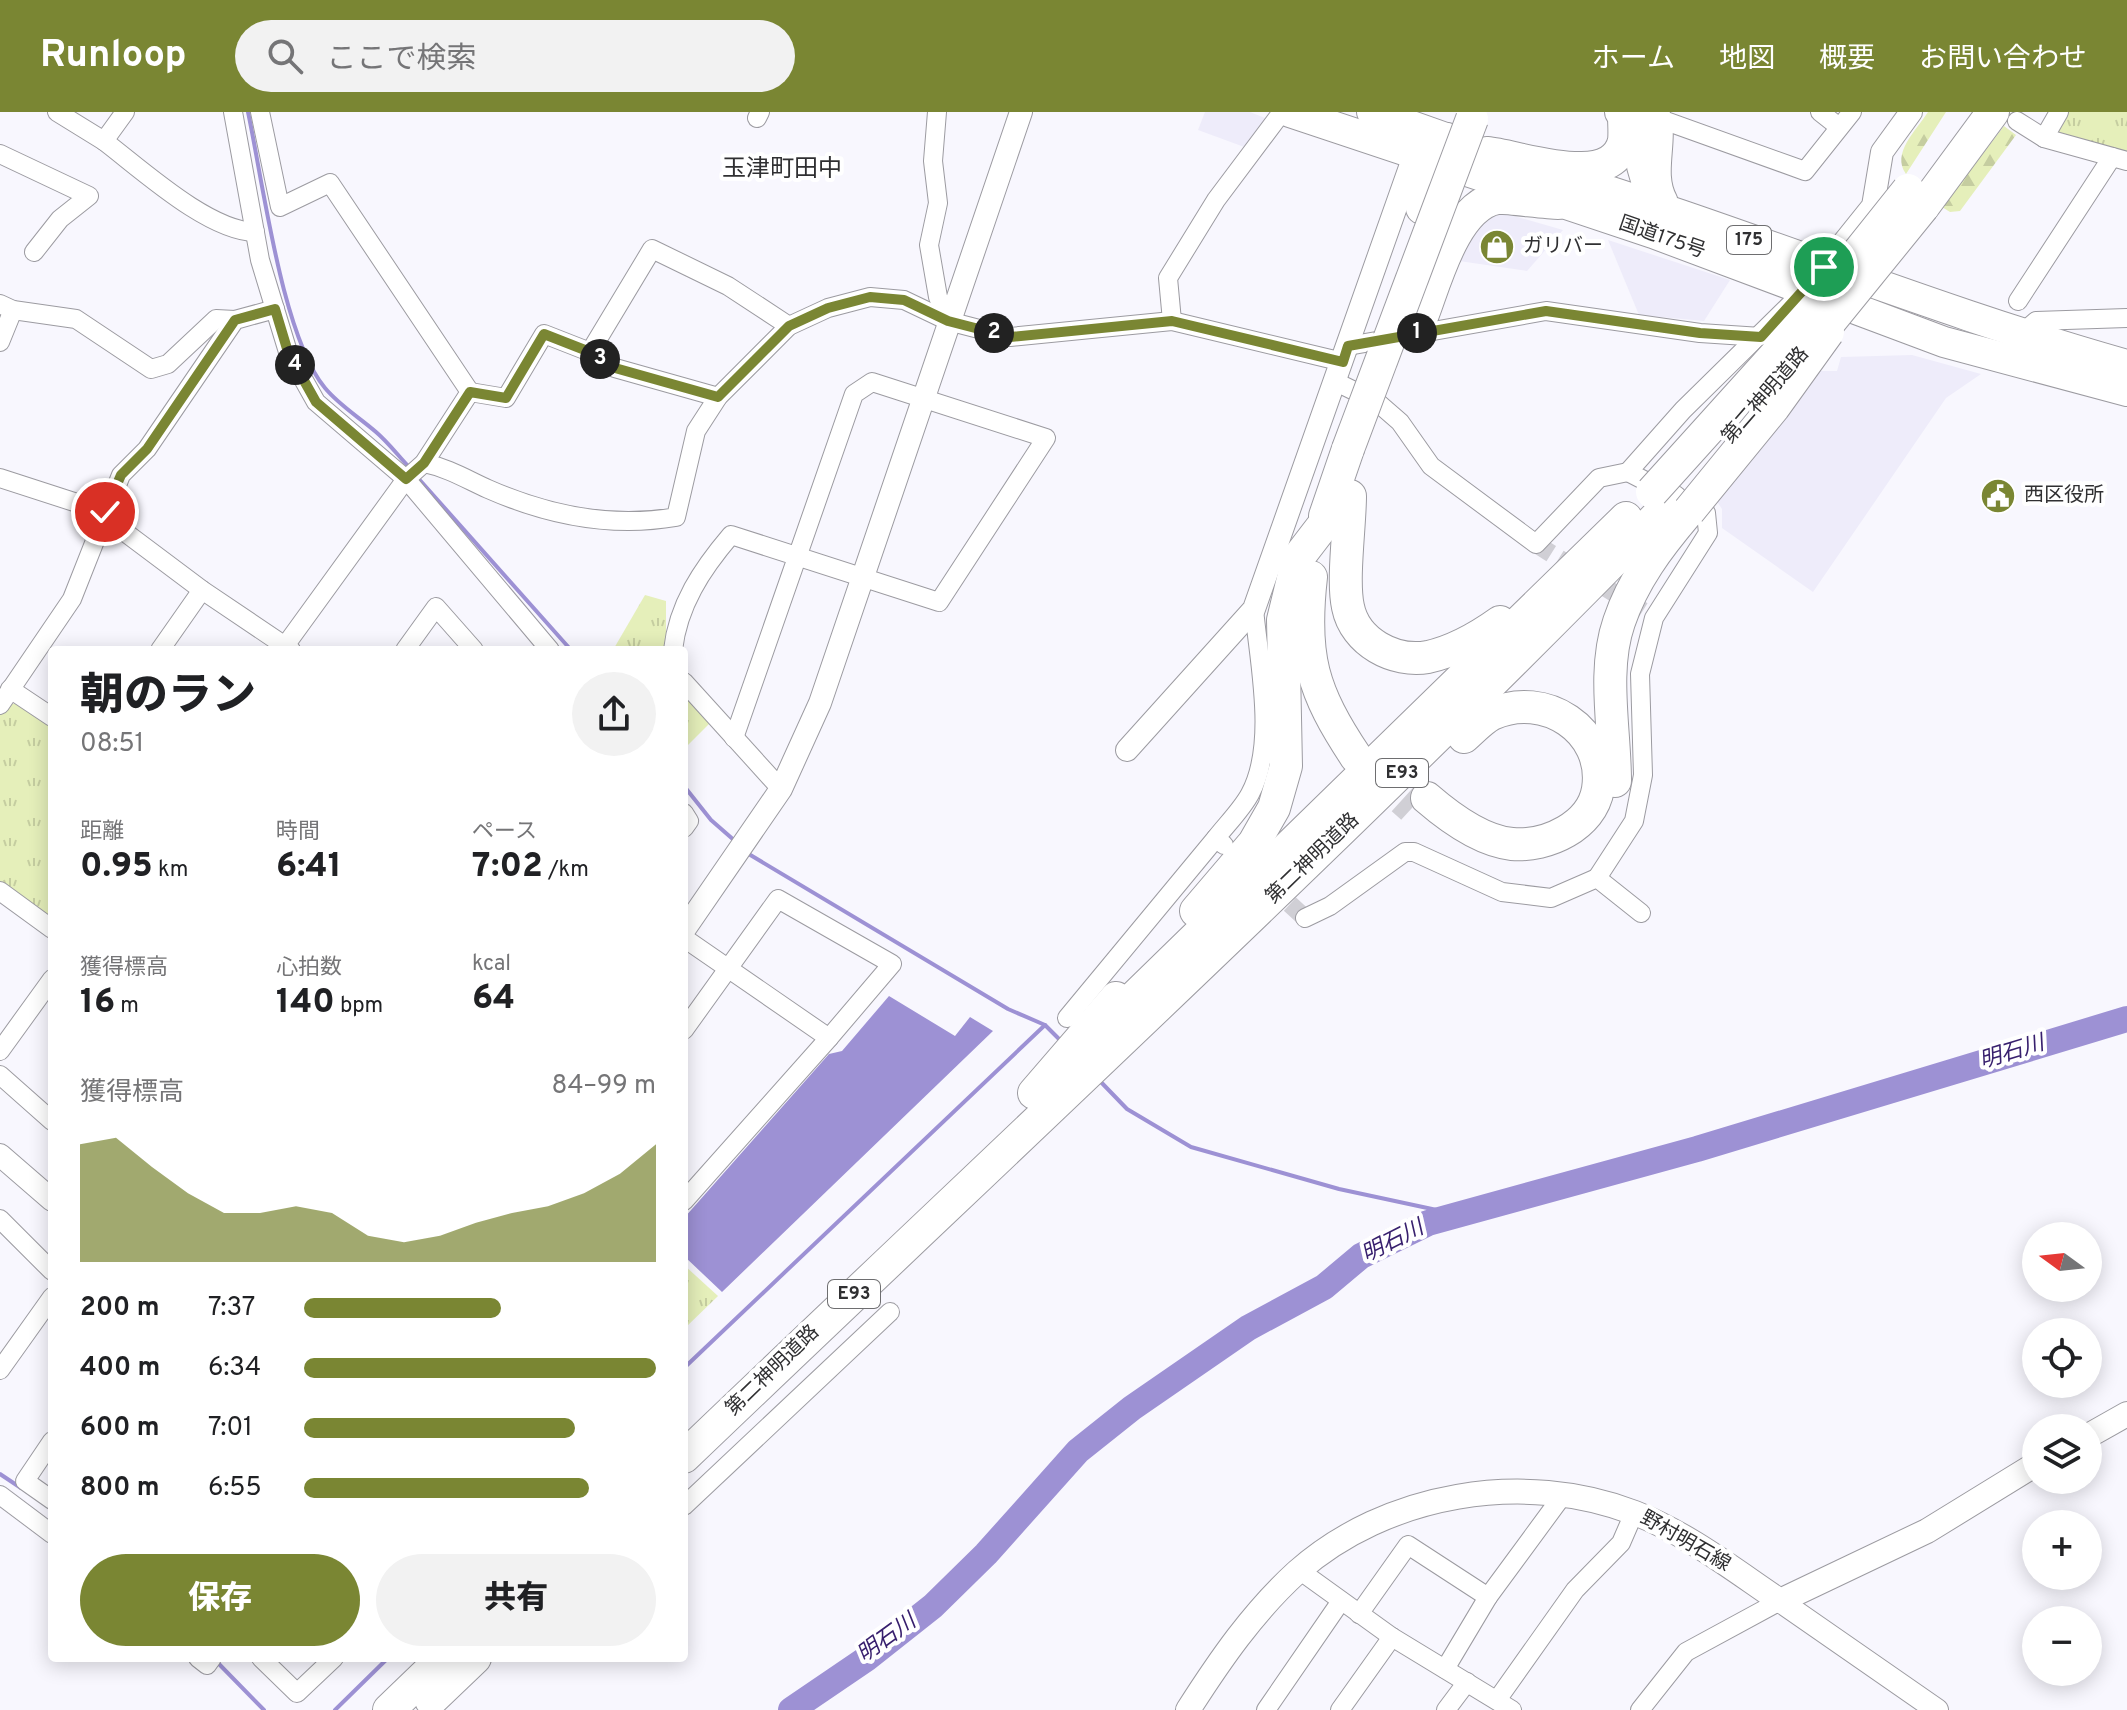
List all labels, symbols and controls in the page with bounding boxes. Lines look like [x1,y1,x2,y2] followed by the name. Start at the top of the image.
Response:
[235,20,795,92] search box
[40,32,187,81] text: Runloop
[263,34,307,78] icon: search
[327,42,477,79] text: ここで検索
[1592,42,1675,78] text: ホーム
[1719,42,1775,78] text: 地図
[1819,42,1875,78] text: 概要
[1919,42,2087,78] text: お問い合わせ
[722,155,842,185] district label: 玉津町田中
[1615,211,1709,265] street label: 国道175号
[1727,226,1771,254] road number: 175
[1478,228,1516,266] shop icon: ガリバー
[1790,233,1858,301] pin
[1523,234,1603,260] place label: ガリバー
[1802,245,1846,289] icon: arrive
[974,313,1014,353] pin: 2
[1397,313,1437,353] pin: 1
[987,319,1001,346] text: 2
[1413,319,1421,346] text: 1
[580,339,620,379] pin: 3
[1717,342,1815,450] street label: 第二神明道路
[275,345,315,385] pin: 4
[593,345,607,372] text: 3
[288,351,302,378] text: 4
[1979,477,2017,515] public building icon: 西区役所
[71,478,139,546] pin
[2024,483,2104,509] place label: 西区役所
[83,490,127,534] icon: check
[80,670,256,726] text: 朝のラン
[572,672,656,756] button: share
[80,728,144,761] text: 08:51
[1376,759,1428,787] road number: E93
[1261,808,1365,910] street label: 第二神明道路
[80,819,124,846] text: 距離
[276,819,320,846] text: 時間
[472,819,537,846] text: ペース
[80,846,153,889] text: 0.95
[276,846,342,889] text: 6:41
[472,846,543,889] text: 7:02
[153,857,188,884] text: km
[543,857,589,884] text: /km
[472,951,511,978] text: kcal
[80,955,168,982] text: 獲得標高
[276,955,342,982] text: 心拍数
[472,978,515,1021] text: 64
[80,982,115,1025] text: 16
[276,982,335,1025] text: 140
[115,993,139,1020] text: m
[335,993,383,1020] text: bpm
[1976,1030,2049,1076] water label: 明石川
[552,1070,656,1103] text: 84–99 m
[80,1077,184,1110] text: 獲得標高
[1357,1214,1430,1269] water label: 明石川
[2022,1222,2102,1302] north arrow
[2022,1222,2102,1686] map controls
[828,1280,880,1308] road number: E93
[80,1292,159,1325] text: 200 m
[208,1292,255,1325] text: 7:37
[2022,1318,2102,1398] button: locate
[721,1320,825,1422] street label: 第二神明道路
[80,1352,160,1385] text: 400 m
[208,1352,261,1385] text: 6:34
[80,1412,160,1445] text: 600 m
[208,1412,253,1445] text: 7:01
[2022,1414,2102,1494] button: layers
[80,1472,160,1505] text: 800 m
[208,1472,262,1505] text: 6:55
[1635,1506,1735,1578] street label: 野村明石線
[2022,1510,2102,1590] button: +
[80,1554,360,1646] button: 保存
[376,1554,656,1646] button: 共有
[2022,1606,2102,1686] button: −
[852,1608,923,1669] water label: 明石川

